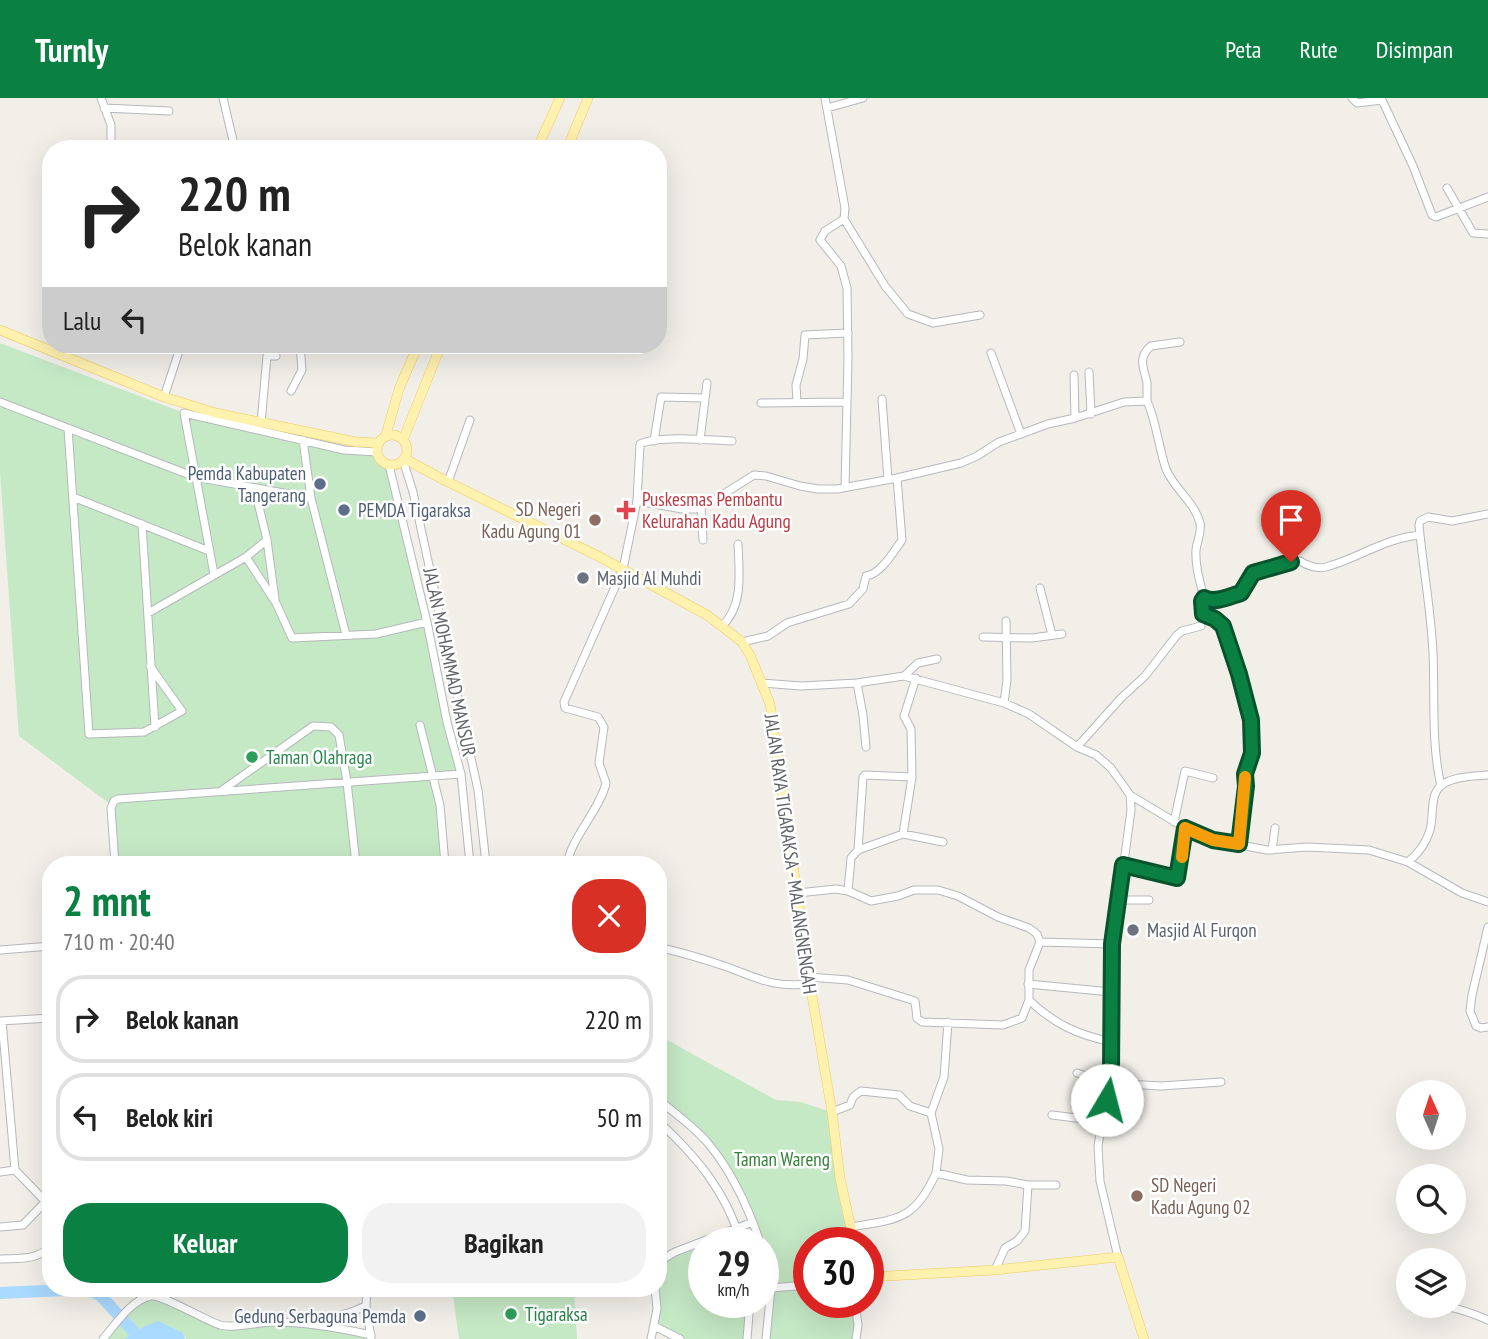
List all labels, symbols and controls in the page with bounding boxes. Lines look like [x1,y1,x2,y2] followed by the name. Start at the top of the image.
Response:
[35,28,108,71] text: Turnly
[1225,34,1261,65] text: Peta
[1299,34,1338,65] text: Rute
[1376,34,1453,65] text: Disimpan
[178,161,291,225] text: 220 m
[63,168,154,259] icon: right
[178,223,312,265] text: Belok kanan
[115,301,153,339] icon: left
[63,304,101,337] text: Lalu
[188,461,306,507] place label: Pemda Kabupaten Tangerang
[312,476,328,492] marker: Pemda Kabupaten Tangerang
[642,487,791,533] place label: Puskesmas Pembantu Kelurahan Kadu Agung
[1261,490,1321,562] pin
[482,497,581,543] place label: SD Negeri Kadu Agung 01
[358,498,471,522] place label: PEMDA Tigaraksa
[616,500,636,520] marker: Puskesmas Pembantu Kelurahan Kadu Agung
[1272,501,1310,539] icon: arrive
[336,502,352,518] marker: PEMDA Tigaraksa
[587,512,603,528] marker: SD Negeri Kadu Agung 01
[418,565,482,758] street label: JALAN MOHAMMAD MANSUR
[597,566,702,590] place label: Masjid Al Muhdi
[575,570,591,586] marker: Masjid Al Muhdi
[759,711,823,996] street label: JALAN RAYA TIGARAKSA - MALANGNENGAH
[266,745,372,769] place label: Taman Olahraga
[244,749,260,765] marker: Taman Olahraga
[63,873,151,928] text: 2 mnt
[572,879,646,953] button: close
[1147,918,1257,942] place label: Masjid Al Furqon
[1125,922,1141,938] marker: Masjid Al Furqon
[63,927,175,956] text: 710 m · 20:40
[67,1000,105,1038] icon: right
[126,1003,239,1036] text: Belok kanan
[584,1003,642,1036] text: 220 m
[1070,1063,1144,1137] position arrow
[1396,1080,1466,1150] north arrow
[1396,1080,1466,1318] map controls
[67,1098,105,1136] icon: left
[126,1101,213,1134] text: Belok kiri
[596,1101,642,1134] text: 50 m
[734,1147,830,1171] park label: Taman Wareng
[1396,1164,1466,1234] button: search
[1151,1173,1250,1219] place label: SD Negeri Kadu Agung 02
[1129,1188,1145,1204] marker: SD Negeri Kadu Agung 02
[63,1203,348,1283] button: Keluar
[362,1203,646,1283] button: Bagikan
[793,1227,884,1318] speed limit sign: 30
[717,1240,750,1286] text: 29
[1396,1248,1466,1318] button: layers
[718,1278,749,1301] text: km/h
[525,1302,588,1326] place label: Tigaraksa
[234,1304,406,1328] place label: Gedung Serbaguna Pemda
[503,1306,519,1322] marker: Tigaraksa
[412,1308,428,1324] marker: Gedung Serbaguna Pemda

